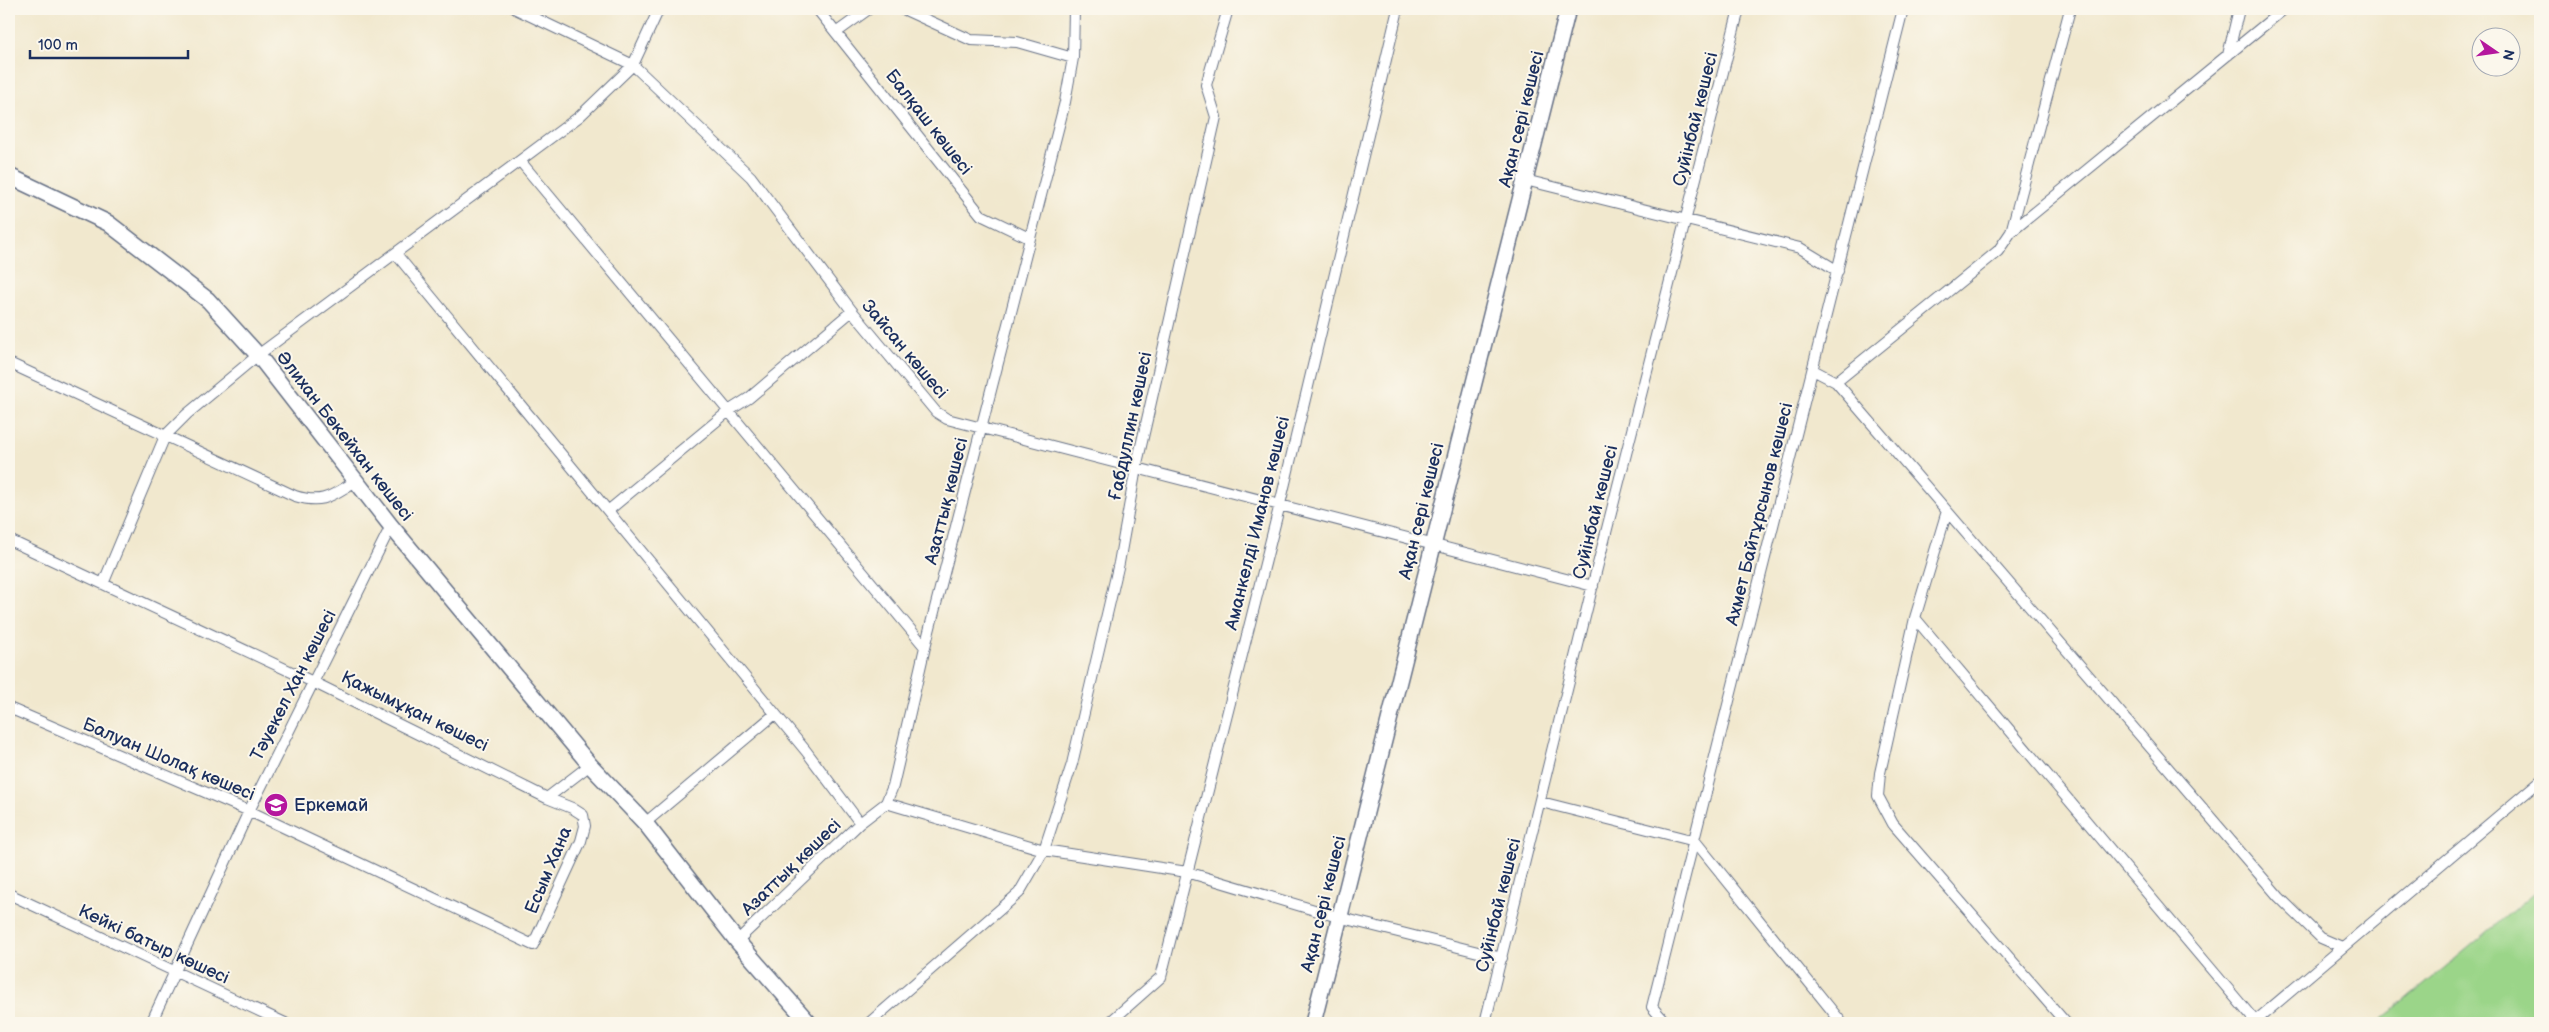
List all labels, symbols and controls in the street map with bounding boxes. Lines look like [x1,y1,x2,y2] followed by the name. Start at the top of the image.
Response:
[30,28,188,60] scale bar
[2472,28,2522,78] north arrow
[38,36,78,55] text: 100 m
[2499,48,2518,62] text: N
[1494,49,1549,191] street label: Ақан сері көшесі
[1669,50,1722,188] street label: Суйінбай көшесі
[881,65,976,179] street label: Балқаш көшесі
[857,296,952,403] street label: Зайсан көшесі
[272,347,417,525] street label: Әлихан Бөкейхан көшесі
[1104,350,1157,502] street label: Ғабдуллин көшесі
[1721,400,1797,629] street label: Ахмет Байтұрсынов көшесі
[1220,414,1294,633] street label: Аманкелді Иманов көшесі
[920,435,972,568] street label: Азаттық көшесі
[1394,441,1449,583] street label: Ақан сері көшесі
[1569,443,1622,581] street label: Суйінбай көшесі
[246,606,341,764] street label: Тәуекел Хан көшесі
[338,667,492,756] street label: Қажымұқан көшесі
[80,714,258,805] street label: Балуан Шолақ көшесі
[263,792,289,818] school or university icon: Еркемай
[294,795,368,816] place label: Еркемай
[737,815,845,921] street label: Азаттық көшесі
[521,823,576,917] street label: Есым Хана
[1296,834,1351,976] street label: Ақан сері көшесі
[1472,836,1525,974] street label: Суйінбай көшесі
[75,900,233,989] street label: Кейкі батыр көшесі

